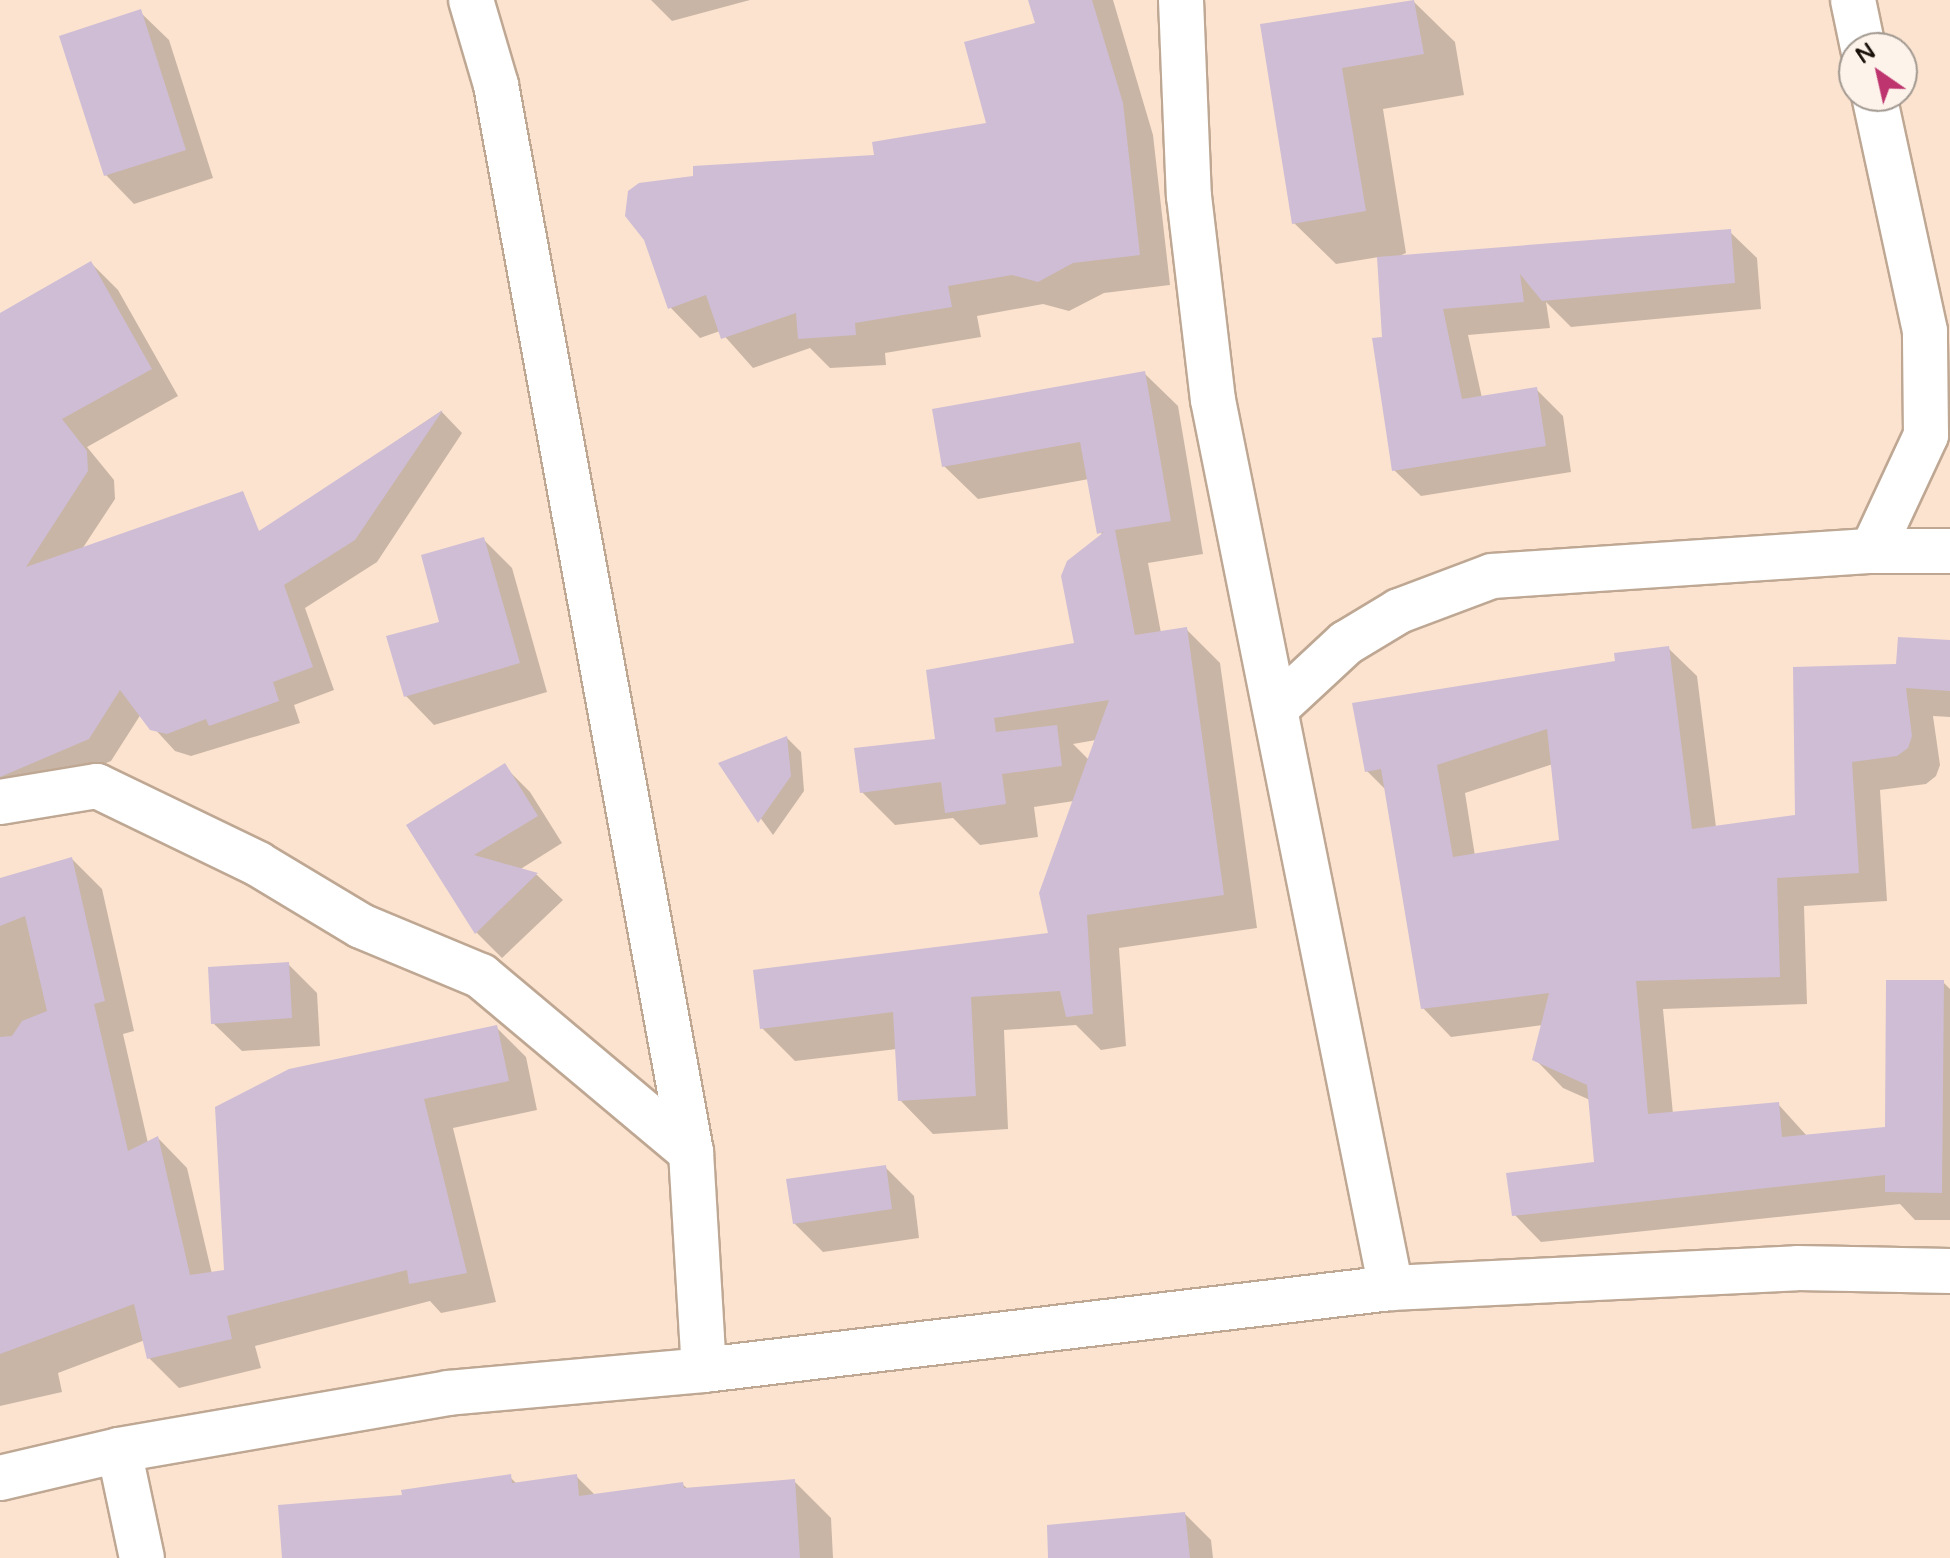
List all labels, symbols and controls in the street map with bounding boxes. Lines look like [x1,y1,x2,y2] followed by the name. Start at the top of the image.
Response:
[1838,32,1918,112] north arrow
[1851,38,1880,69] text: N

